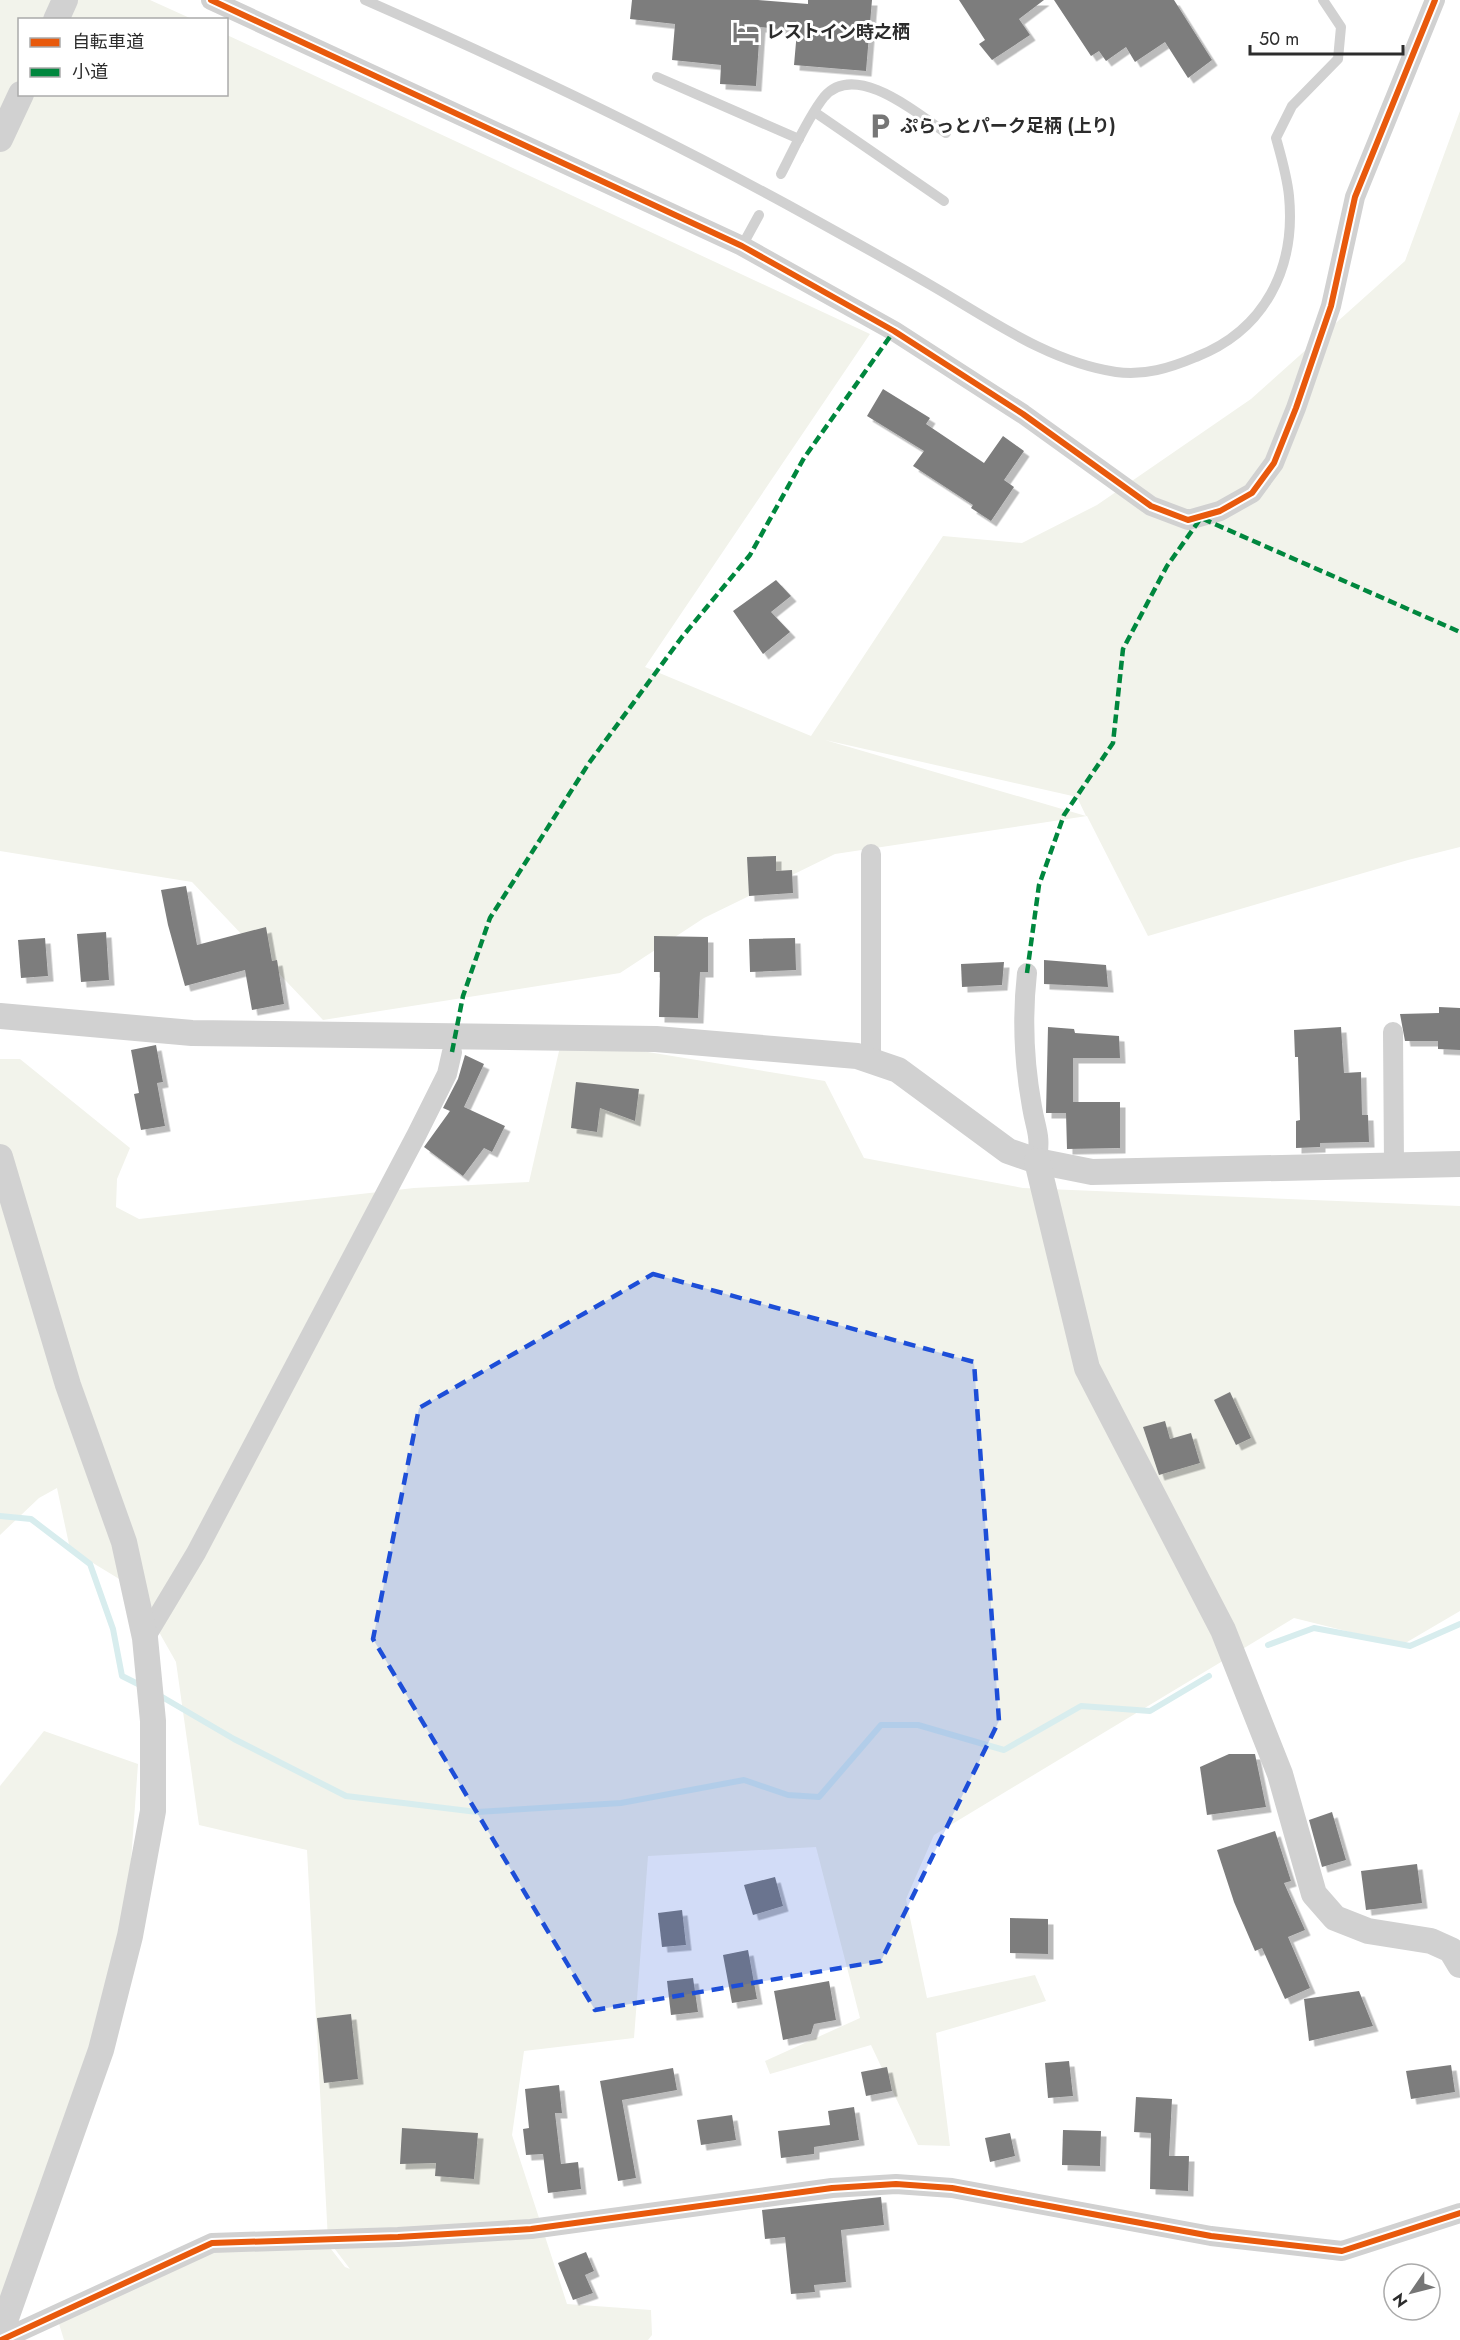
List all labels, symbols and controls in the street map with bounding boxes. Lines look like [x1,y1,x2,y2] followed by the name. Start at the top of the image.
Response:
[731,17,761,47] hotel icon: レストイン時之栖
[18,18,228,96] legend
[1250,18,1403,56] scale bar
[766,19,910,45] place label: レストイン時之栖
[1259,26,1299,52] text: 50 m
[72,29,144,55] text: 自転車道
[72,59,108,85] text: 小道
[865,111,895,141] parking icon: ぷらっとパーク足柄 (上り)
[900,113,1116,139] place label: ぷらっとパーク足柄 (上り)
[1382,2262,1442,2322] north arrow
[1387,2289,1413,2312] text: N

